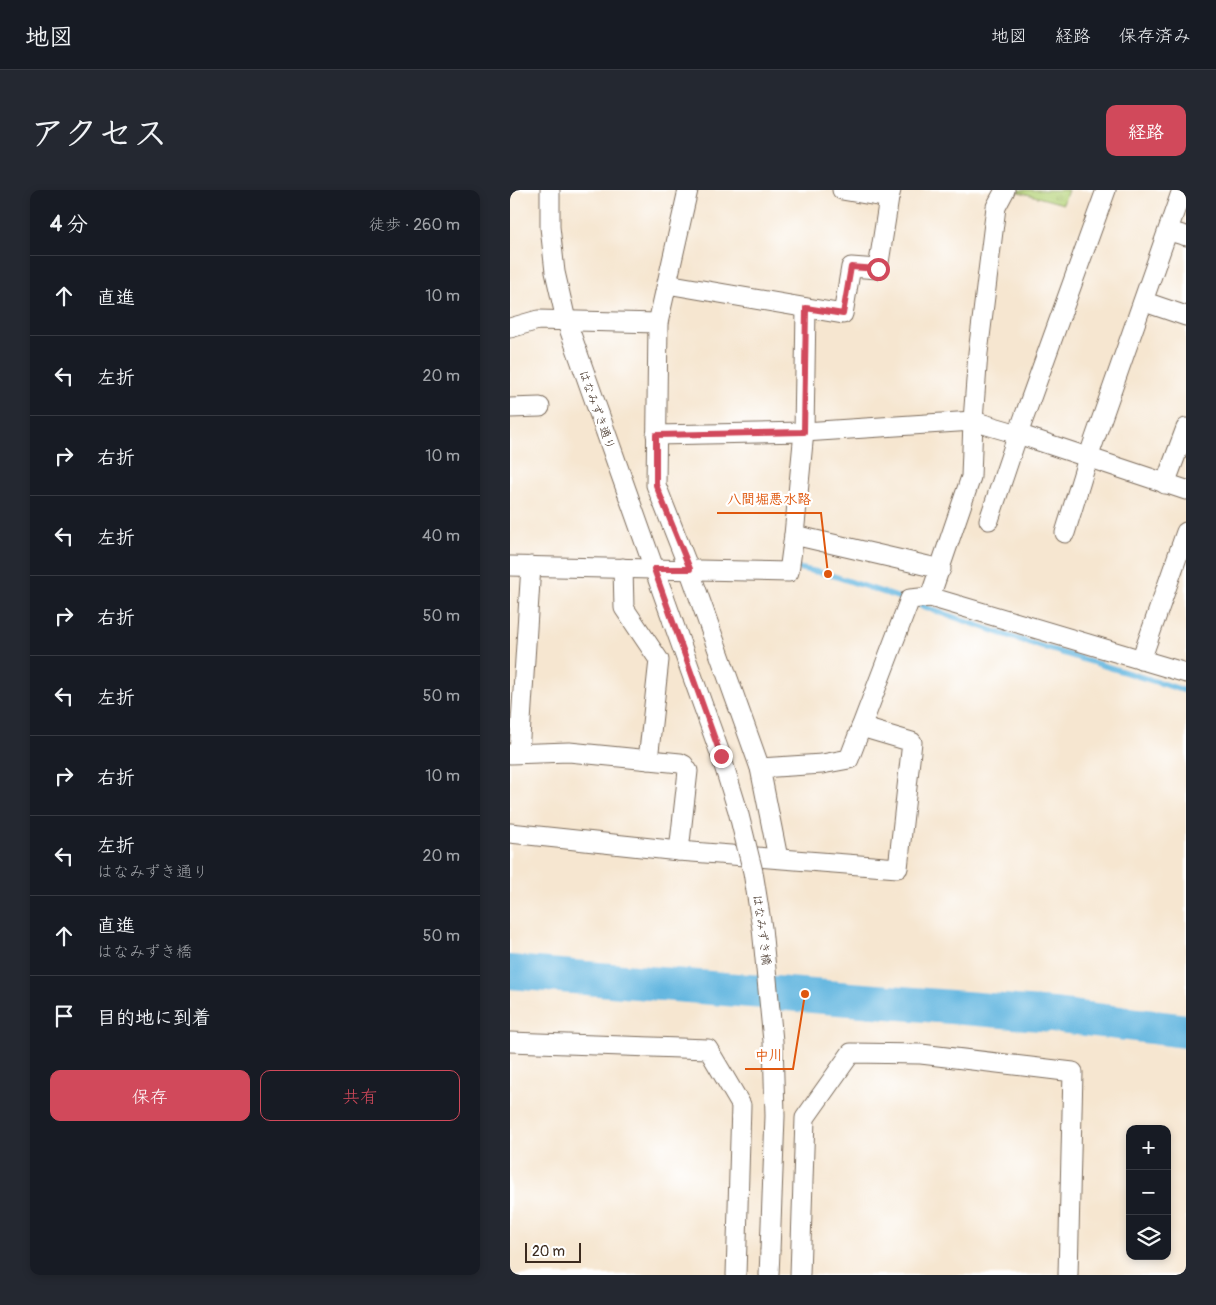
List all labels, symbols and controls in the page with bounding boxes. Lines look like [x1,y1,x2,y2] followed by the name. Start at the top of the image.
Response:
[25,23,73,52] text: 地図
[991,25,1027,48] text: 地図
[1055,25,1091,48] text: 経路
[1119,25,1191,48] text: 保存済み
[1106,105,1186,156] button: 経路
[30,112,168,156] text: アクセス
[50,211,88,238] text: 4 分
[369,215,460,235] text: 徒歩 · 260 m
[867,258,890,281] route start
[50,282,78,310] icon: ahead
[97,286,135,310] text: 直進
[425,286,460,306] text: 10 m
[50,362,78,390] icon: left
[97,366,135,390] text: 左折
[422,366,460,386] text: 20 m
[575,368,618,452] street label: はなみずき通り
[50,442,78,470] icon: right
[97,446,135,470] text: 右折
[425,446,460,466] text: 10 m
[717,484,821,513] callout: 八間堀悪水路
[727,491,811,508] text: 八間堀悪水路
[50,522,78,550] icon: left
[97,526,135,550] text: 左折
[422,526,460,546] text: 40 m
[50,602,78,630] icon: right
[97,606,135,630] text: 右折
[423,606,460,626] text: 50 m
[50,682,78,710] icon: left
[97,686,135,710] text: 左折
[423,686,460,706] text: 50 m
[710,745,733,768] route end
[50,762,78,790] icon: right
[97,766,135,790] text: 右折
[425,766,460,786] text: 10 m
[97,834,135,858] text: 左折
[50,842,78,870] icon: left
[422,846,460,866] text: 20 m
[97,862,208,882] text: はなみずき通り
[749,894,774,967] street label: はなみずき橋
[97,914,135,938] text: 直進
[50,922,78,950] icon: ahead
[423,926,460,946] text: 50 m
[97,942,192,962] text: はなみずき橋
[50,1002,78,1030] icon: arrive
[97,1006,211,1030] text: 目的地に到着
[745,1040,793,1069] callout: 中川
[755,1047,783,1064] text: 中川
[50,1070,250,1121] button: 保存
[260,1070,460,1121] button: 共有
[1126,1125,1171,1260] map controls
[1126,1125,1171,1170] button: +
[1126,1170,1171,1215] button: −
[1126,1215,1171,1260] button: layers
[525,1240,581,1263] scale bar
[532,1243,565,1260] text: 20 m

